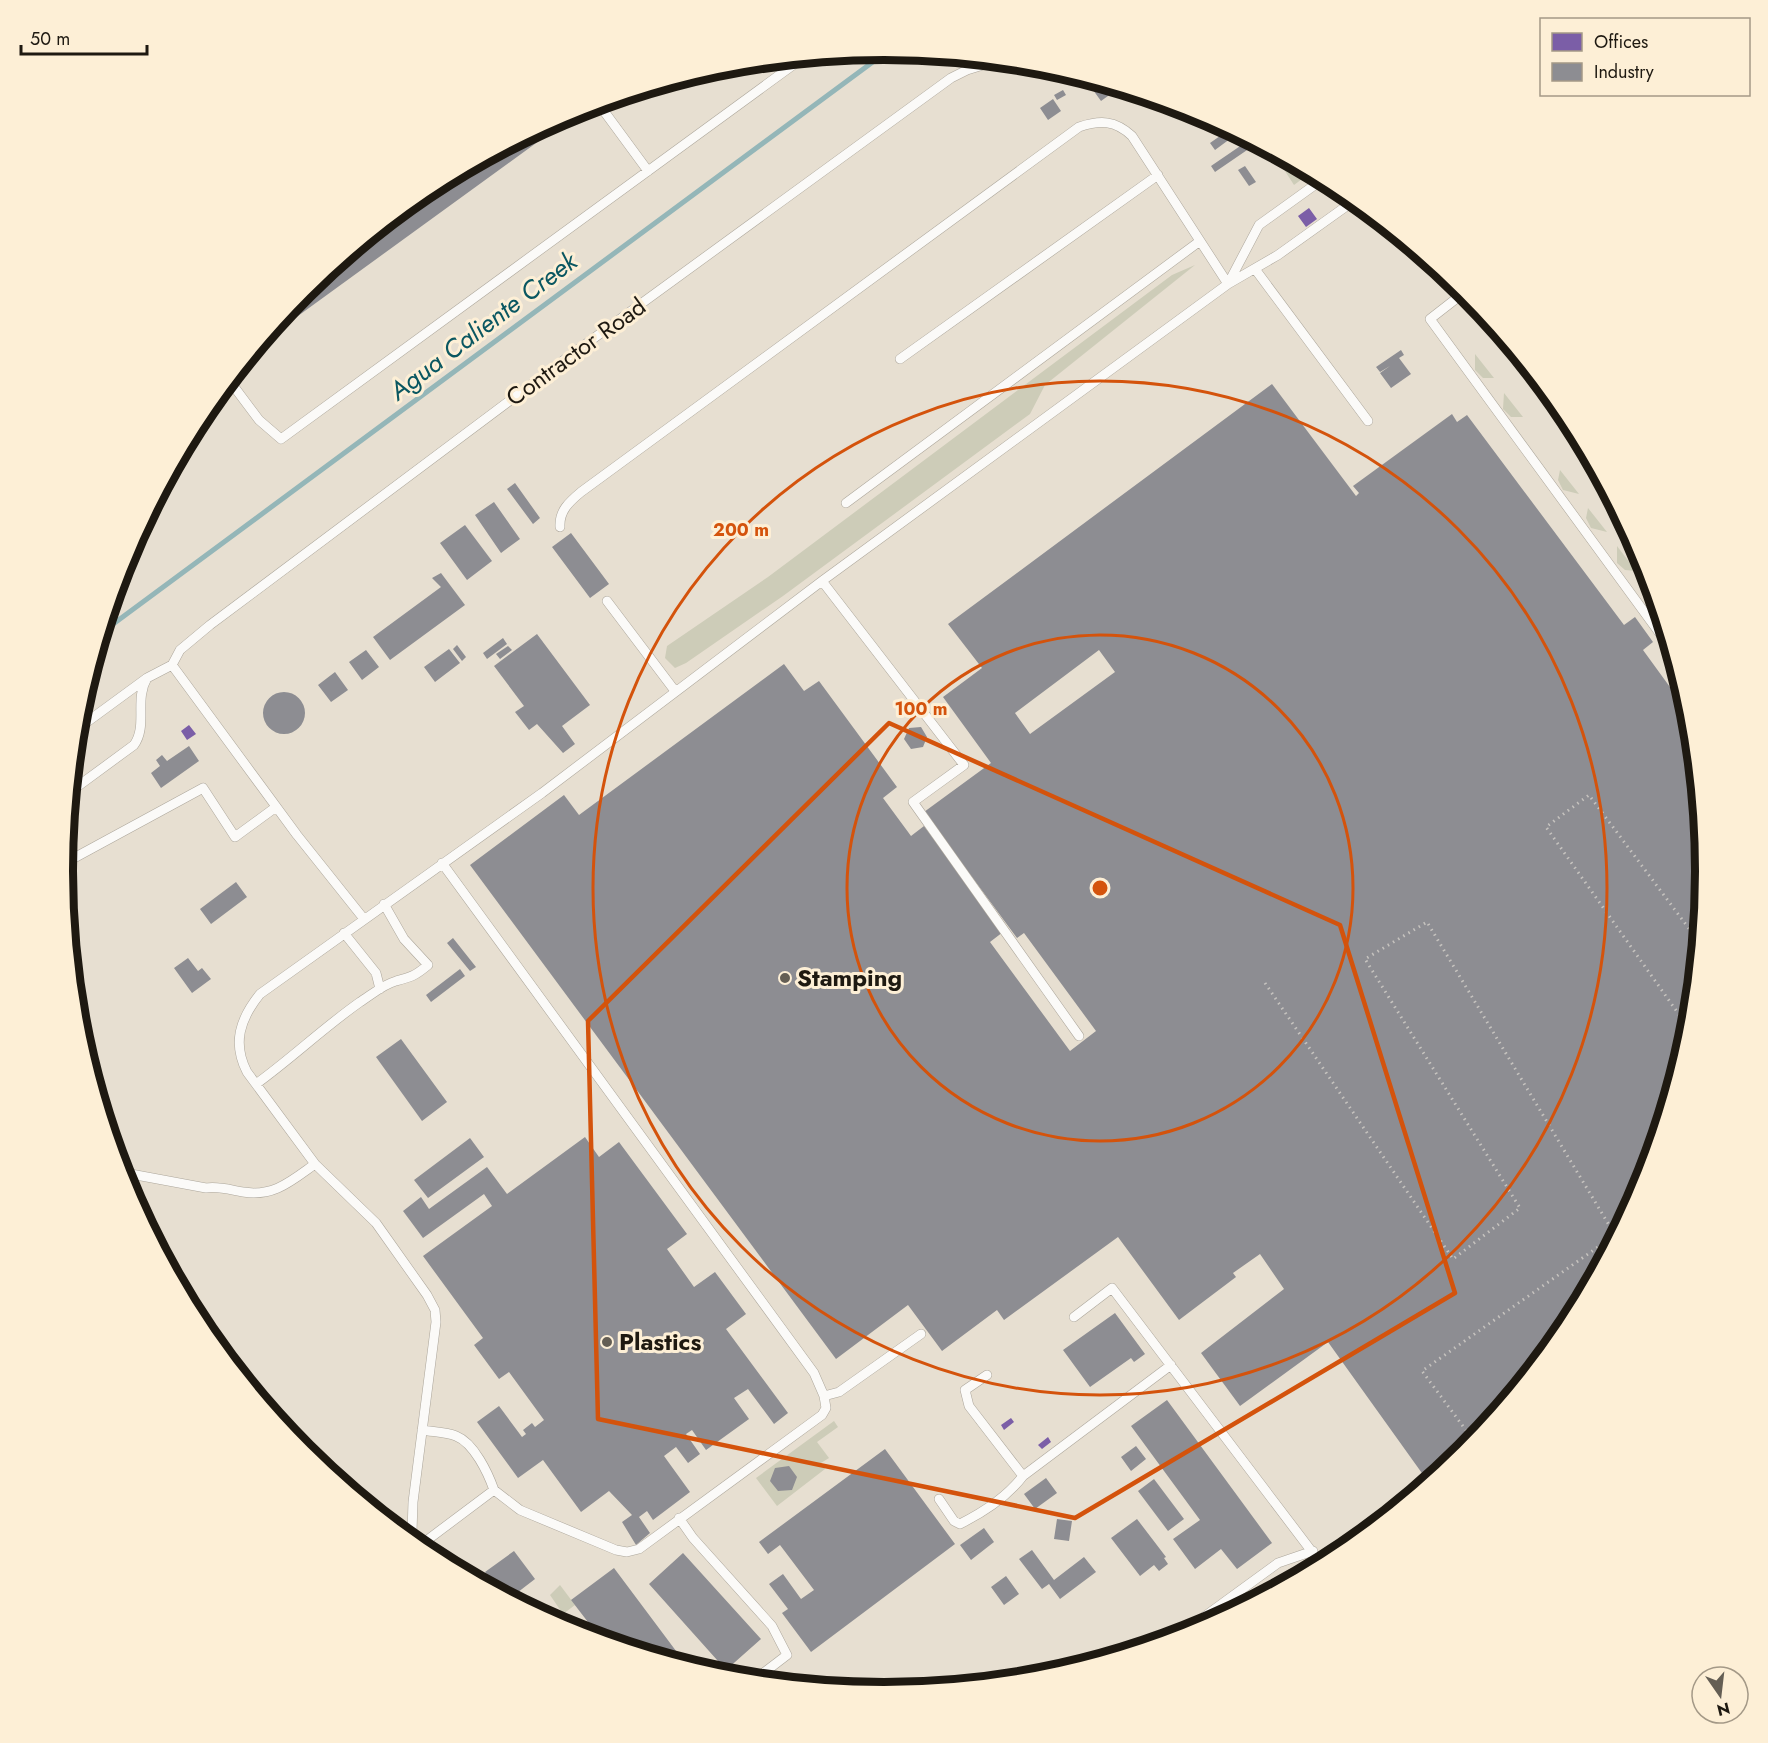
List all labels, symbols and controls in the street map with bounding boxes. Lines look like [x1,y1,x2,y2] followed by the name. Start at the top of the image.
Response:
[21,18,147,56] scale bar
[1540,18,1750,96] legend
[30,26,70,52] text: 50 m
[1594,29,1648,55] text: Offices
[1594,59,1654,85] text: Industry
[380,242,586,410] water label: Agua Caliente Creek
[499,289,653,414] street label: Contractor Road
[713,517,769,543] text: 200 m
[894,696,948,722] text: 100 m
[1090,878,1110,898] centre of rings
[797,960,902,995] place label: Stamping
[778,971,792,985] marker: Stamping
[619,1324,701,1359] place label: Plastics
[600,1335,614,1349] marker: Plastics
[1690,1665,1750,1725] north arrow
[1715,1696,1732,1722] text: N

